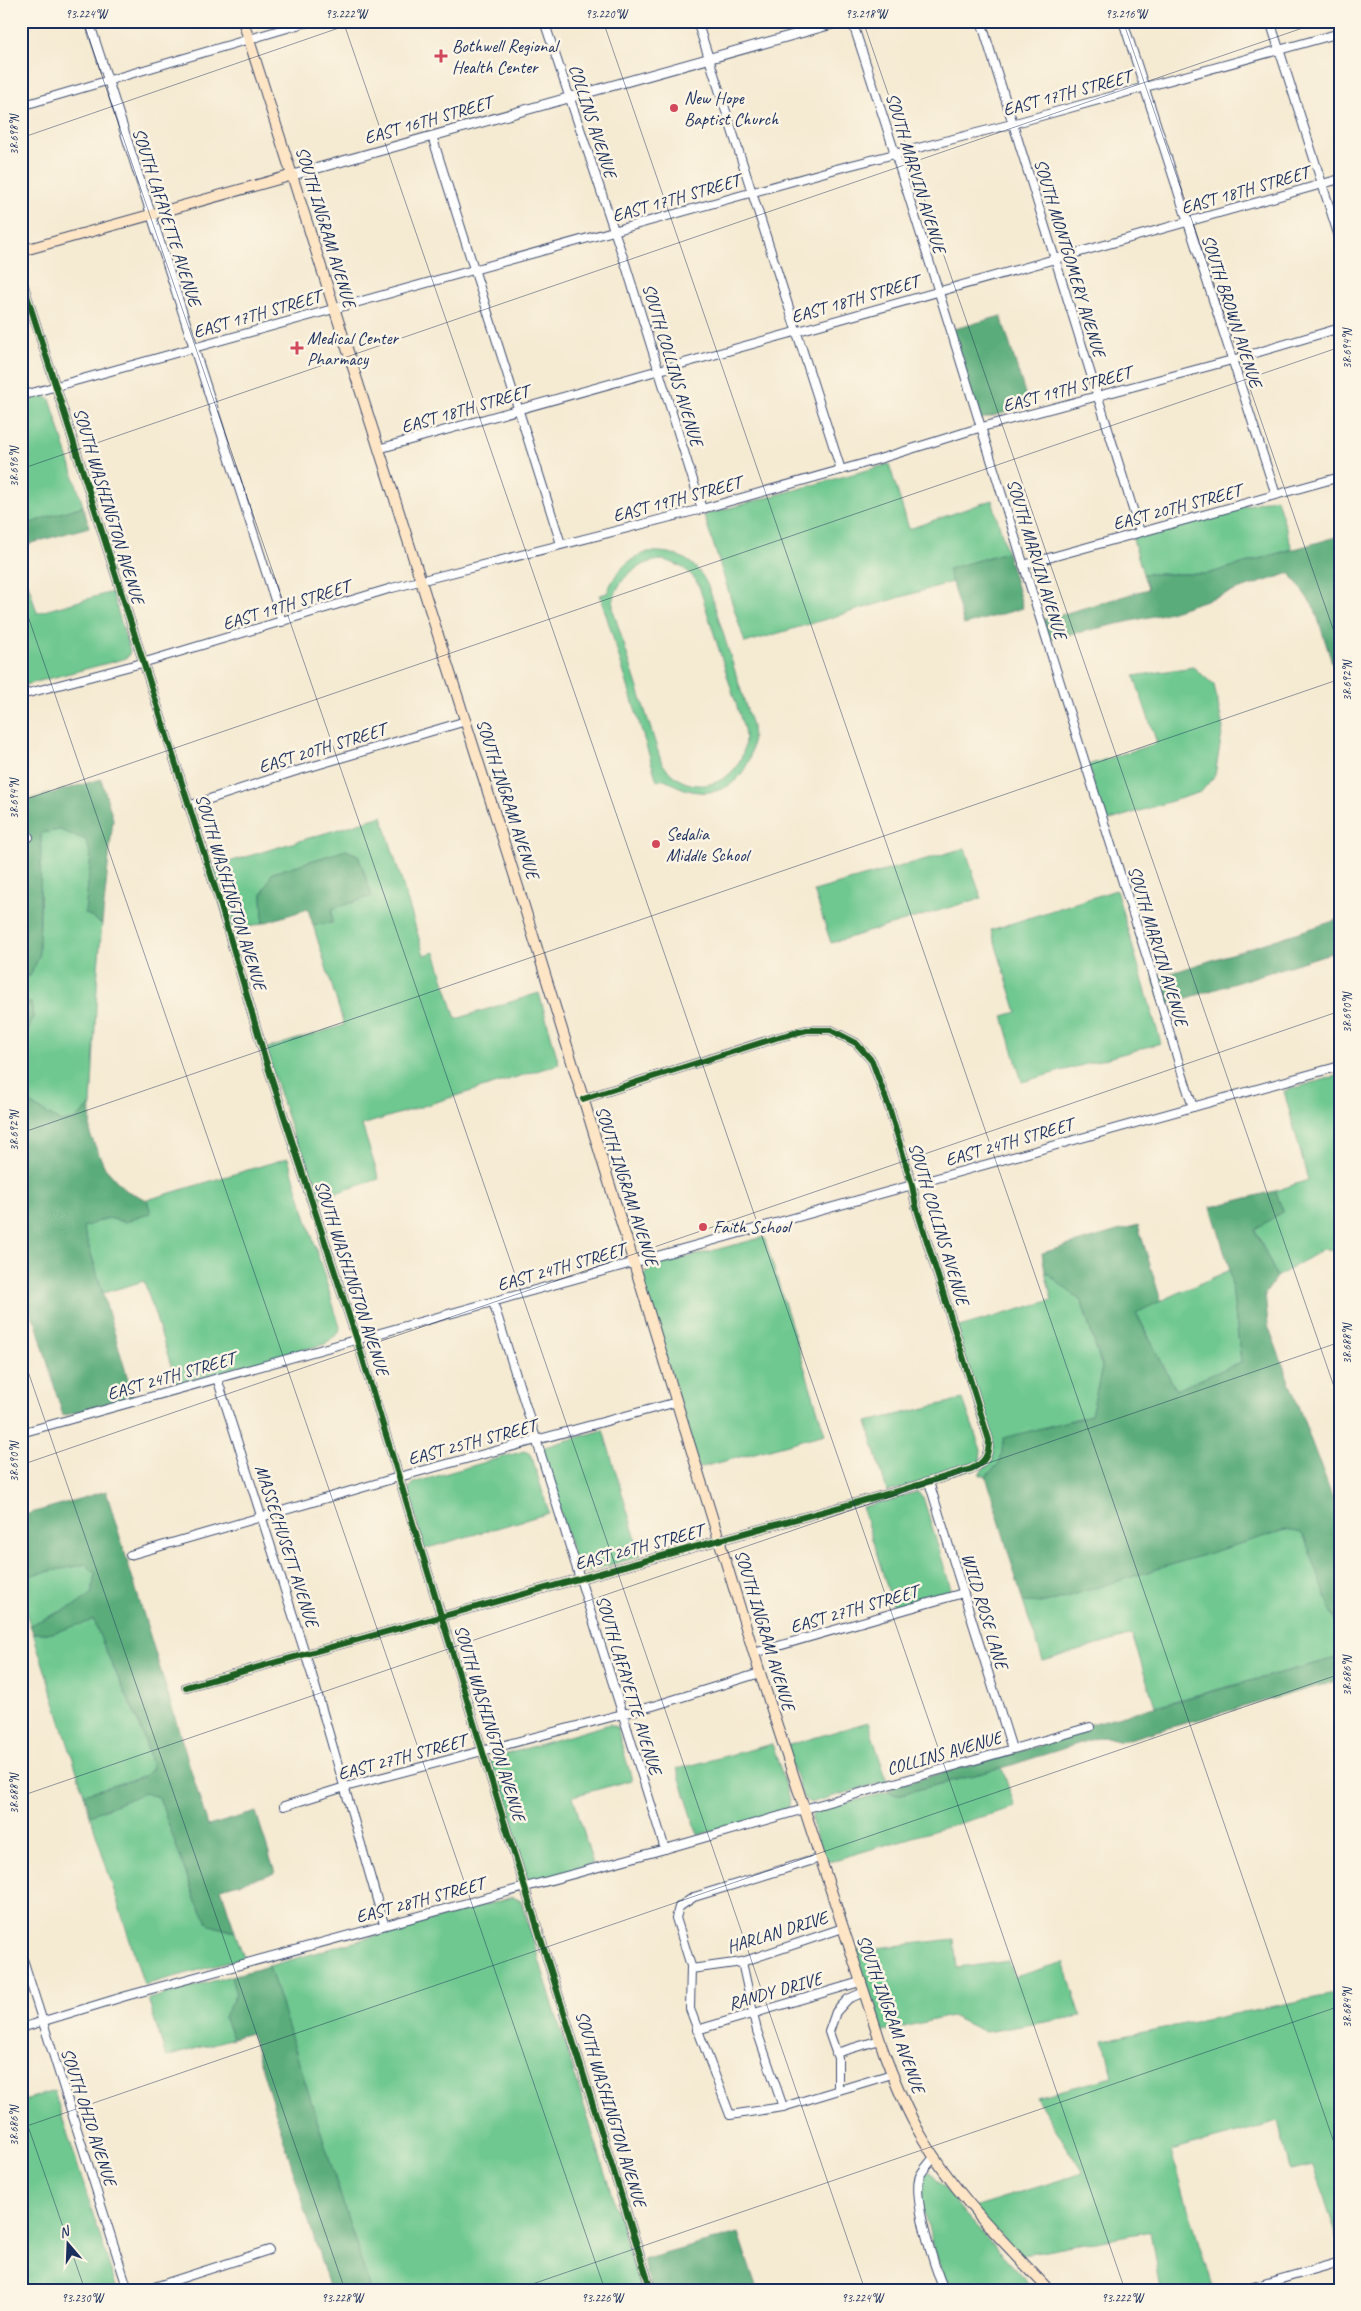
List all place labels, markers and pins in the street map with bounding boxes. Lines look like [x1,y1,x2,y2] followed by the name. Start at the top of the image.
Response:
[452,35,560,78] place label: Bothwell Regional Health Center
[434,49,448,63] marker: Bothwell Regional Health Center
[684,87,779,130] place label: New Hope Baptist Church
[668,102,680,114] marker: New Hope Baptist Church
[307,327,400,370] place label: Medical Center Pharmacy
[291,342,303,354] marker: Medical Center Pharmacy
[666,823,752,866] place label: Sedalia Middle School
[650,838,662,850] marker: Sedalia Middle School
[713,1216,793,1238] place label: Faith School
[697,1221,709,1233] marker: Faith School

